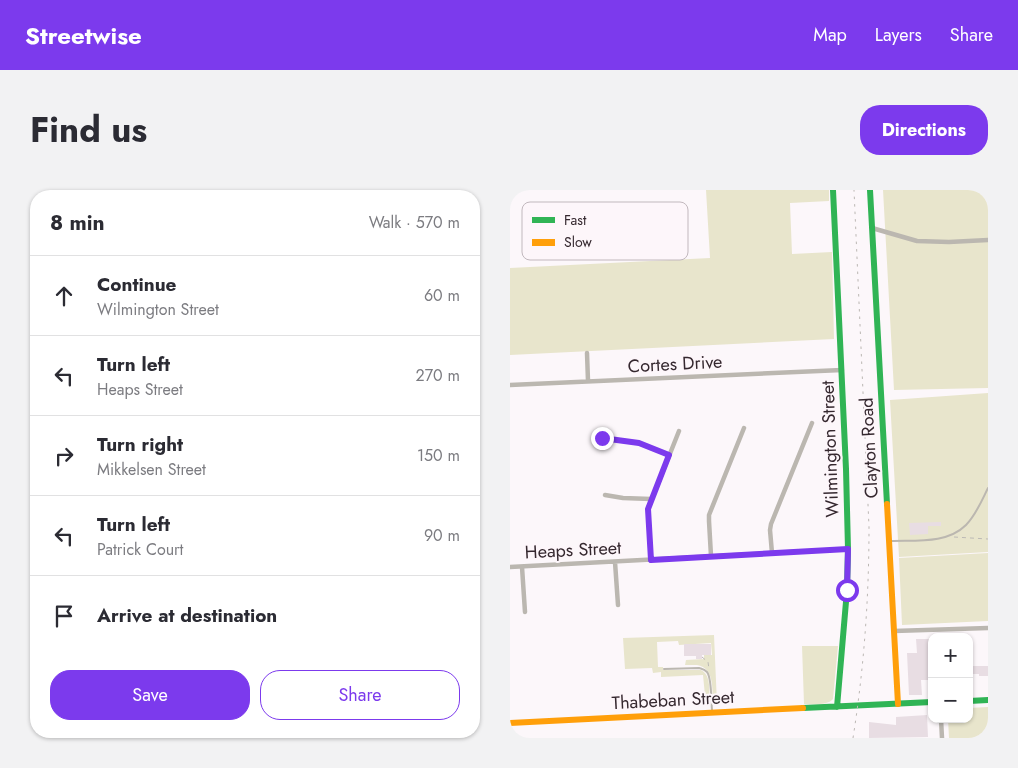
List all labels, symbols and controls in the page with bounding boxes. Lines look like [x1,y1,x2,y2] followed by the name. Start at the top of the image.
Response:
[25,18,142,53] text: Streetwise
[813,22,847,48] text: Map
[875,22,922,48] text: Layers
[950,22,993,48] text: Share
[30,105,147,155] text: Find us
[860,105,988,155] button: Directions
[522,202,688,260] legend
[50,208,105,238] text: 8 min
[564,210,587,230] text: Fast
[369,211,460,234] text: Walk · 570 m
[564,232,592,252] text: Slow
[97,271,176,298] text: Continue
[50,282,78,310] icon: ahead
[424,284,460,307] text: 60 m
[97,298,219,321] text: Wilmington Street
[627,349,723,379] street label: Cortes Drive
[97,351,170,378] text: Turn left
[50,362,78,390] icon: left
[416,364,460,387] text: 270 m
[97,378,183,401] text: Heaps Street
[815,379,845,518] street label: Wilmington Street
[853,397,885,499] street label: Clayton Road
[591,427,614,450] route end
[97,431,183,458] text: Turn right
[50,442,78,470] icon: right
[417,444,460,467] text: 150 m
[97,458,206,481] text: Mikkelsen Street
[97,511,170,538] text: Turn left
[50,522,78,550] icon: left
[424,524,460,547] text: 90 m
[524,534,623,566] street label: Heaps Street
[97,538,183,561] text: Patrick Court
[836,579,859,602] route start
[50,602,78,630] icon: arrive
[97,602,277,629] text: Arrive at destination
[928,633,973,723] map controls
[928,633,973,678] button: +
[50,670,250,720] button: Save
[260,670,460,720] button: Share
[928,678,973,723] button: −
[611,684,736,716] street label: Thabeban Street

